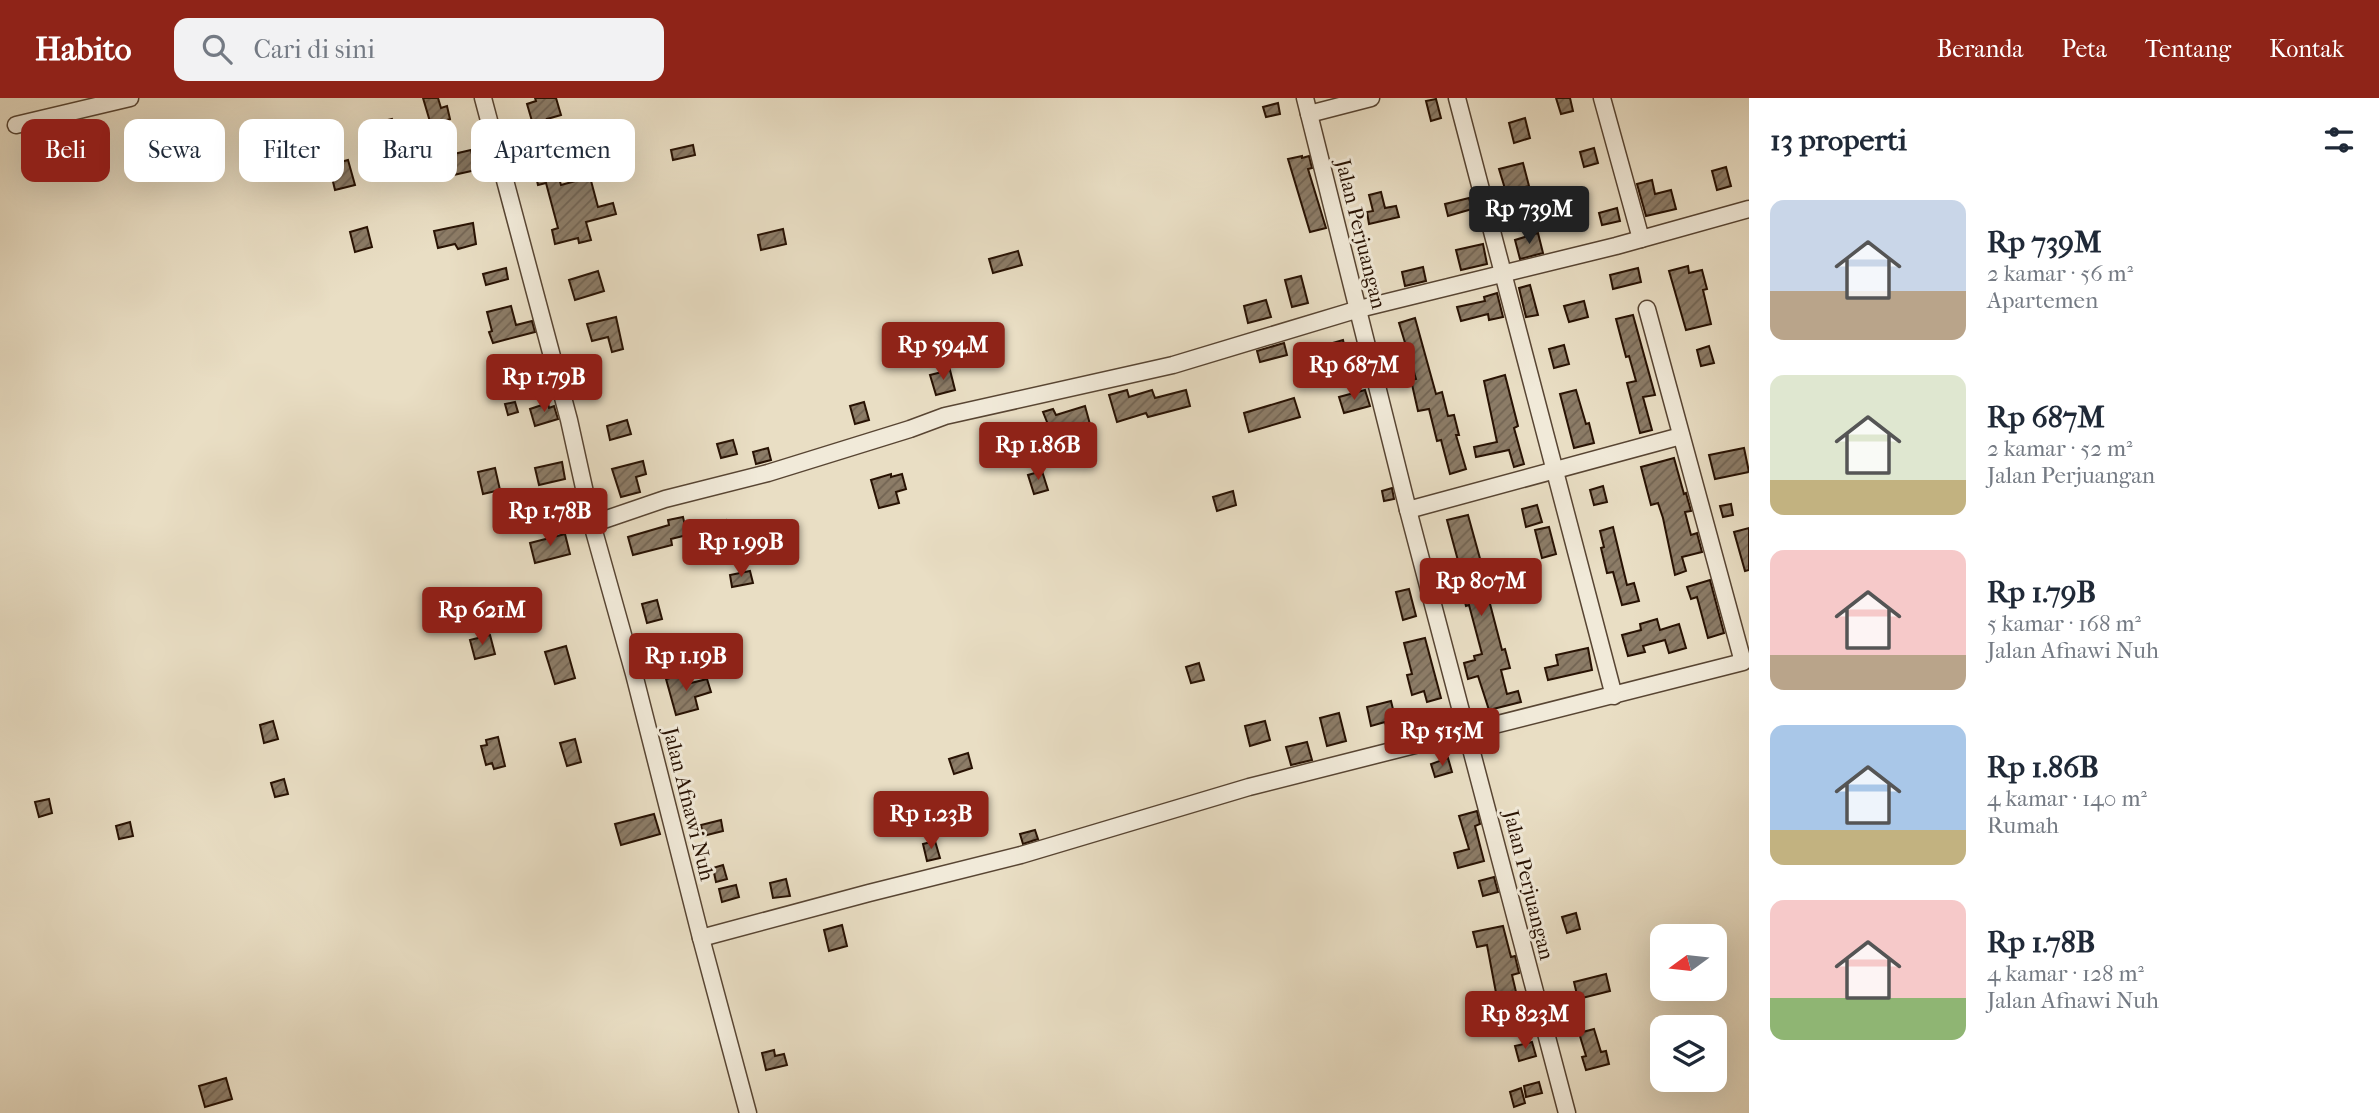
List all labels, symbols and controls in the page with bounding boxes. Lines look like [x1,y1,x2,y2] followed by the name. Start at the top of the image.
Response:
[174,18,664,81] search box
[35,30,132,69] text: Habito
[198,30,236,68] icon: search
[254,34,375,65] text: Cari di sini
[1937,35,2023,63] text: Beranda
[2061,35,2107,63] text: Peta
[2145,35,2231,63] text: Tentang
[2269,35,2344,63] text: Kontak
[21,119,110,182] chip: Beli
[124,119,225,182] chip: Sewa
[239,119,344,182] chip: Filter
[358,119,457,182] chip: Baru
[471,119,635,182] chip: Apartemen
[2320,121,2358,159] icon: filters
[1770,123,1907,158] text: 13 properti
[1330,155,1391,311] street label: Jalan Perjuangan
[1464,186,1594,246] pin: Rp 739M
[1485,195,1573,222] text: Rp 739M
[1987,225,2101,260] text: Rp 739M
[1826,228,1910,312] icon: home
[1987,260,2133,287] text: 2 kamar · 56 m²
[1987,287,2098,314] text: Apartemen
[878,322,1008,382] pin: Rp 594M
[898,331,988,358] text: Rp 594M
[1289,342,1419,402] pin: Rp 687M
[1309,351,1399,378] text: Rp 687M
[472,354,616,414] pin: Rp 1.79B
[502,363,586,390] text: Rp 1.79B
[1987,400,2105,435] text: Rp 687M
[1826,403,1910,487] icon: home
[966,422,1110,482] pin: Rp 1.86B
[995,431,1081,458] text: Rp 1.86B
[1987,435,2133,462] text: 2 kamar · 52 m²
[1987,462,2155,489] text: Jalan Perjuangan
[478,489,622,548] pin: Rp 1.78B
[508,497,592,524] text: Rp 1.78B
[669,519,813,579] pin: Rp 1.99B
[698,528,784,555] text: Rp 1.99B
[1416,559,1546,618] pin: Rp 807M
[1436,567,1526,594] text: Rp 807M
[1987,575,2096,610] text: Rp 1.79B
[1826,578,1910,662] icon: home
[417,588,547,647] pin: Rp 621M
[438,596,526,623] text: Rp 621M
[1987,610,2141,637] text: 5 kamar · 168 m²
[614,634,758,693] pin: Rp 1.19B
[1987,637,2159,664] text: Jalan Afnawi Nuh
[645,642,727,669] text: Rp 1.19B
[1377,708,1507,768] pin: Rp 515M
[1400,717,1484,744] text: Rp 515M
[658,723,720,883] street label: Jalan Afnawi Nuh
[1987,750,2099,785] text: Rp 1.86B
[1826,753,1910,837] icon: home
[1987,785,2147,812] text: 4 kamar · 140 m²
[859,792,1003,851] pin: Rp 1.23B
[890,800,972,827] text: Rp 1.23B
[1498,806,1559,962] street label: Jalan Perjuangan
[1987,812,2059,839] text: Rumah
[1650,924,1727,1001] north arrow
[1650,924,1727,1092] map controls
[1987,925,2095,960] text: Rp 1.78B
[1826,928,1910,1012] icon: home
[1987,960,2144,987] text: 4 kamar · 128 m²
[1987,987,2159,1014] text: Jalan Afnawi Nuh
[1460,992,1590,1051] pin: Rp 823M
[1481,1000,1569,1027] text: Rp 823M
[1650,1015,1727,1092] button: layers

